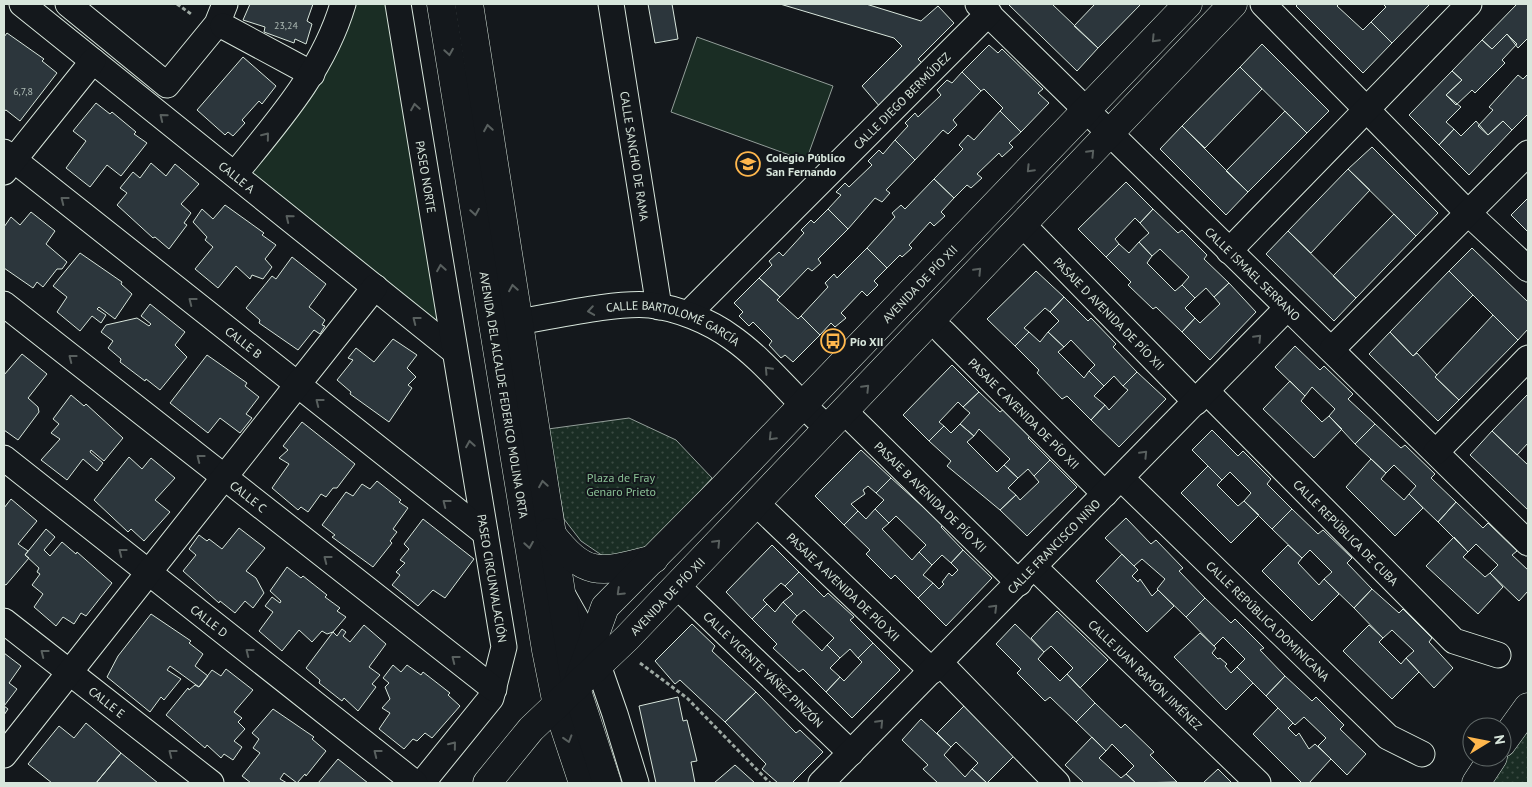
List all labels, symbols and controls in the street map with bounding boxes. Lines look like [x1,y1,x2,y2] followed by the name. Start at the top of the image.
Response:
[274,19,299,32] house number: 23,24
[1152,33,1161,42] one-way arrow
[443,48,453,56] one-way arrow
[850,49,953,152] street label: CALLE DIEGO BERMÚDEZ
[13,85,33,98] house number: 6,7,8
[617,90,653,222] street label: CALLE SANCHO DE RAMA
[410,103,421,111] one-way arrow
[160,114,169,122] one-way arrow
[484,123,494,132] one-way arrow
[260,133,269,142] one-way arrow
[413,139,440,214] street label: PASEO NORTE
[766,150,846,179] place label: Colegio Público San Fernando
[1085,150,1094,159] one-way arrow
[735,151,761,177] school or university icon: Colegio Público San Fernando
[216,158,258,196] street label: CALLE A
[1027,164,1036,173] one-way arrow
[61,198,70,206] one-way arrow
[469,208,479,217] one-way arrow
[286,215,295,224] one-way arrow
[1202,223,1304,323] street label: CALLE ISMAEL SERRANO
[879,242,960,325] street label: AVENIDA DE PÍO XII
[1051,254,1168,373] street label: PASAJE D AVENIDA DE PÍO XII
[436,263,446,272] one-way arrow
[972,267,981,276] one-way arrow
[477,270,532,519] street label: AVENIDA DEL ALCALDE FEDERICO MOLINA ORTA
[508,284,519,292] one-way arrow
[605,297,743,349] street label: CALLE BARTOLOMÉ GARCÍA
[188,298,197,307] one-way arrow
[586,305,594,316] one-way arrow
[413,318,422,326] one-way arrow
[222,323,265,361] street label: CALLE B
[820,328,846,354] bus stop icon: Pío XII
[850,334,884,349] place label: Pío XII
[1252,334,1261,343] one-way arrow
[69,355,78,363] one-way arrow
[966,355,1083,472] street label: PASAJE C AVENIDA DE PÍO XII
[765,367,774,376] one-way arrow
[860,385,869,394] one-way arrow
[316,400,325,408] one-way arrow
[769,432,778,441] one-way arrow
[872,438,990,555] street label: PASAJE B AVENIDA DE PÍO XII
[465,439,475,448] one-way arrow
[1139,451,1148,460] one-way arrow
[197,456,206,464] one-way arrow
[586,470,656,499] park label: Plaza de Fray Genaro Prieto
[1290,476,1402,588] street label: CALLE REPÚBLICA DE CUBA
[227,477,270,515] street label: CALLE C
[538,479,548,488] one-way arrow
[1004,496,1103,596] street label: CALLE FRANCISCO NIÑO
[442,500,452,509] one-way arrow
[475,513,511,644] street label: PASEO CIRCUNVALACIÓN
[784,529,903,644] street label: PASAJE A AVENIDA DE PÍO XII
[711,540,720,549] one-way arrow
[523,541,533,550] one-way arrow
[119,549,128,557] one-way arrow
[627,554,708,638] street label: AVENIDA DE PÍO XII
[324,555,333,564] one-way arrow
[1203,558,1333,684] street label: CALLE REPÚBLICA DOMINICANA
[617,586,626,595] one-way arrow
[188,601,231,640] street label: CALLE D
[988,604,997,613] one-way arrow
[700,608,827,730] street label: CALLE VICENTE YÁÑEZ PINZÓN
[1086,616,1206,733] street label: CALLE JUAN RAMÓN JIMÉNEZ
[41,649,50,658] one-way arrow
[246,650,255,658] one-way arrow
[451,656,461,665] one-way arrow
[86,683,128,721] street label: CALLE E
[1462,717,1512,767] north arrow
[874,720,883,729] one-way arrow
[562,734,572,742] one-way arrow
[1490,734,1509,746] text: N
[447,742,456,751] one-way arrow
[373,750,383,759] one-way arrow
[169,751,178,759] one-way arrow

